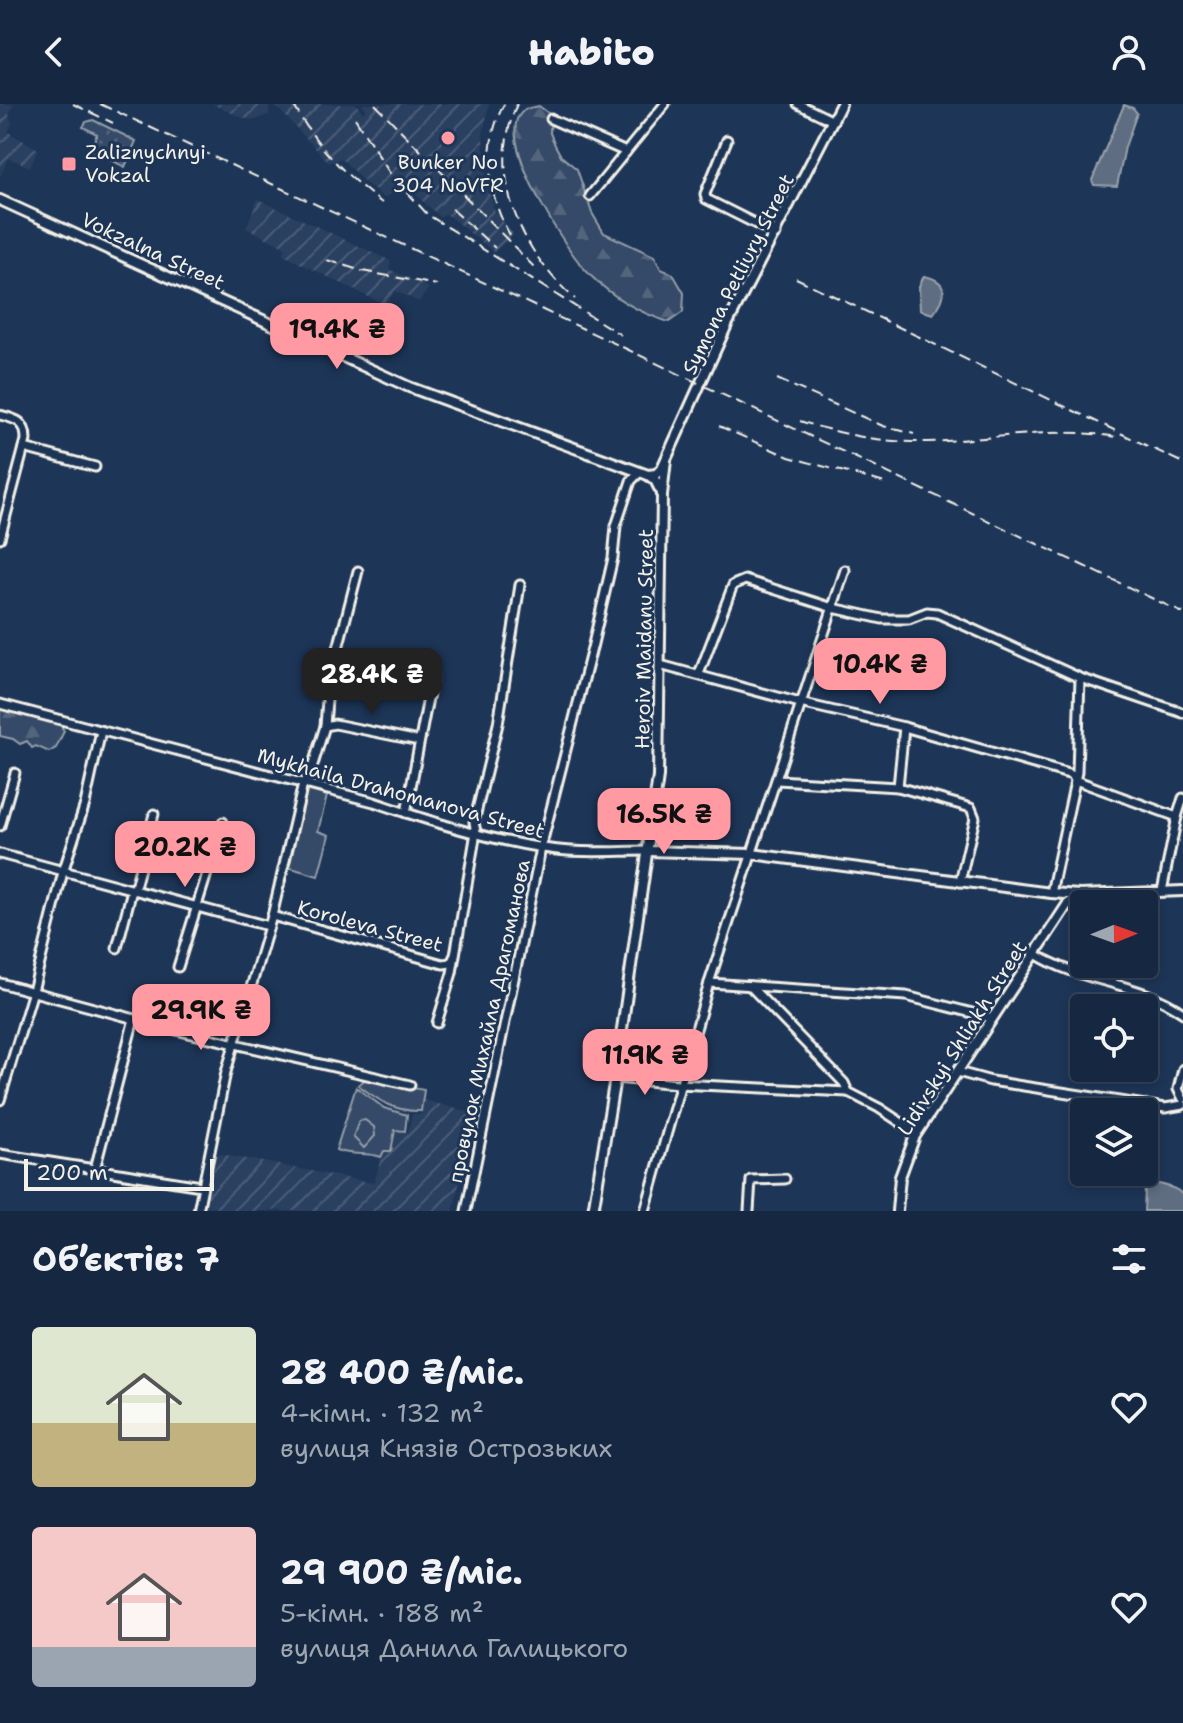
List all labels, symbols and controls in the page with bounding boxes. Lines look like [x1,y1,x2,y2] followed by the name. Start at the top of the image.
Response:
[528,28,655,77] text: Habito
[32,30,76,74] icon: back
[1107,30,1151,74] icon: person
[439,129,457,147] marker: Bunker No 304 NoVFR
[85,139,206,188] place label: Zaliznychnyi Vokzal
[392,149,504,198] place label: Bunker No 304 NoVFR
[60,155,78,173] marker: Zaliznychnyi Vokzal
[676,169,800,379] street label: Symona Petliury Street
[77,206,229,296] street label: Vokzalna Street
[263,303,411,371] pin: 19.4K ₴
[288,311,386,346] text: 19.4K ₴
[629,529,659,749] street label: Heroiv Maidanu Street
[806,638,954,706] pin: 10.4K ₴
[832,646,928,681] text: 10.4K ₴
[298,648,446,716] pin: 28.4K ₴
[320,656,424,691] text: 28.4K ₴
[254,742,548,844] street label: Mykhaila Drahomanova Street
[590,788,738,856] pin: 16.5K ₴
[616,796,712,831] text: 16.5K ₴
[111,821,259,889] pin: 20.2K ₴
[133,829,237,864] text: 20.2K ₴
[442,856,536,1185] street label: провулок Михайла Драгоманова
[1070,890,1158,978] north arrow
[1070,890,1158,1186] map controls
[294,894,446,958] street label: Koroleva Street
[891,936,1033,1140] street label: Lidivskyi Shliakh Street
[127,984,275,1052] pin: 29.9K ₴
[150,992,252,1027] text: 29.9K ₴
[1070,994,1158,1082] button: locate
[571,1029,719,1097] pin: 11.9K ₴
[601,1037,689,1072] text: 11.9K ₴
[1070,1098,1158,1186] button: layers
[24,1155,214,1191] scale bar
[36,1158,108,1187] text: 200 m
[32,1236,220,1282] text: Об’єктів: 7
[1107,1237,1151,1281] icon: filters
[280,1349,524,1395] text: 28 400 ₴/міс.
[96,1359,192,1455] icon: home
[1107,1385,1151,1429] icon: heart
[280,1395,484,1430] text: 4-кімн. · 132 m²
[280,1430,612,1465] text: вулиця Князів Острозьких
[280,1549,523,1595] text: 29 900 ₴/міс.
[96,1559,192,1655] icon: home
[1107,1585,1151,1629] icon: heart
[280,1595,484,1630] text: 5-кімн. · 188 m²
[280,1630,628,1665] text: вулиця Данила Галицького

